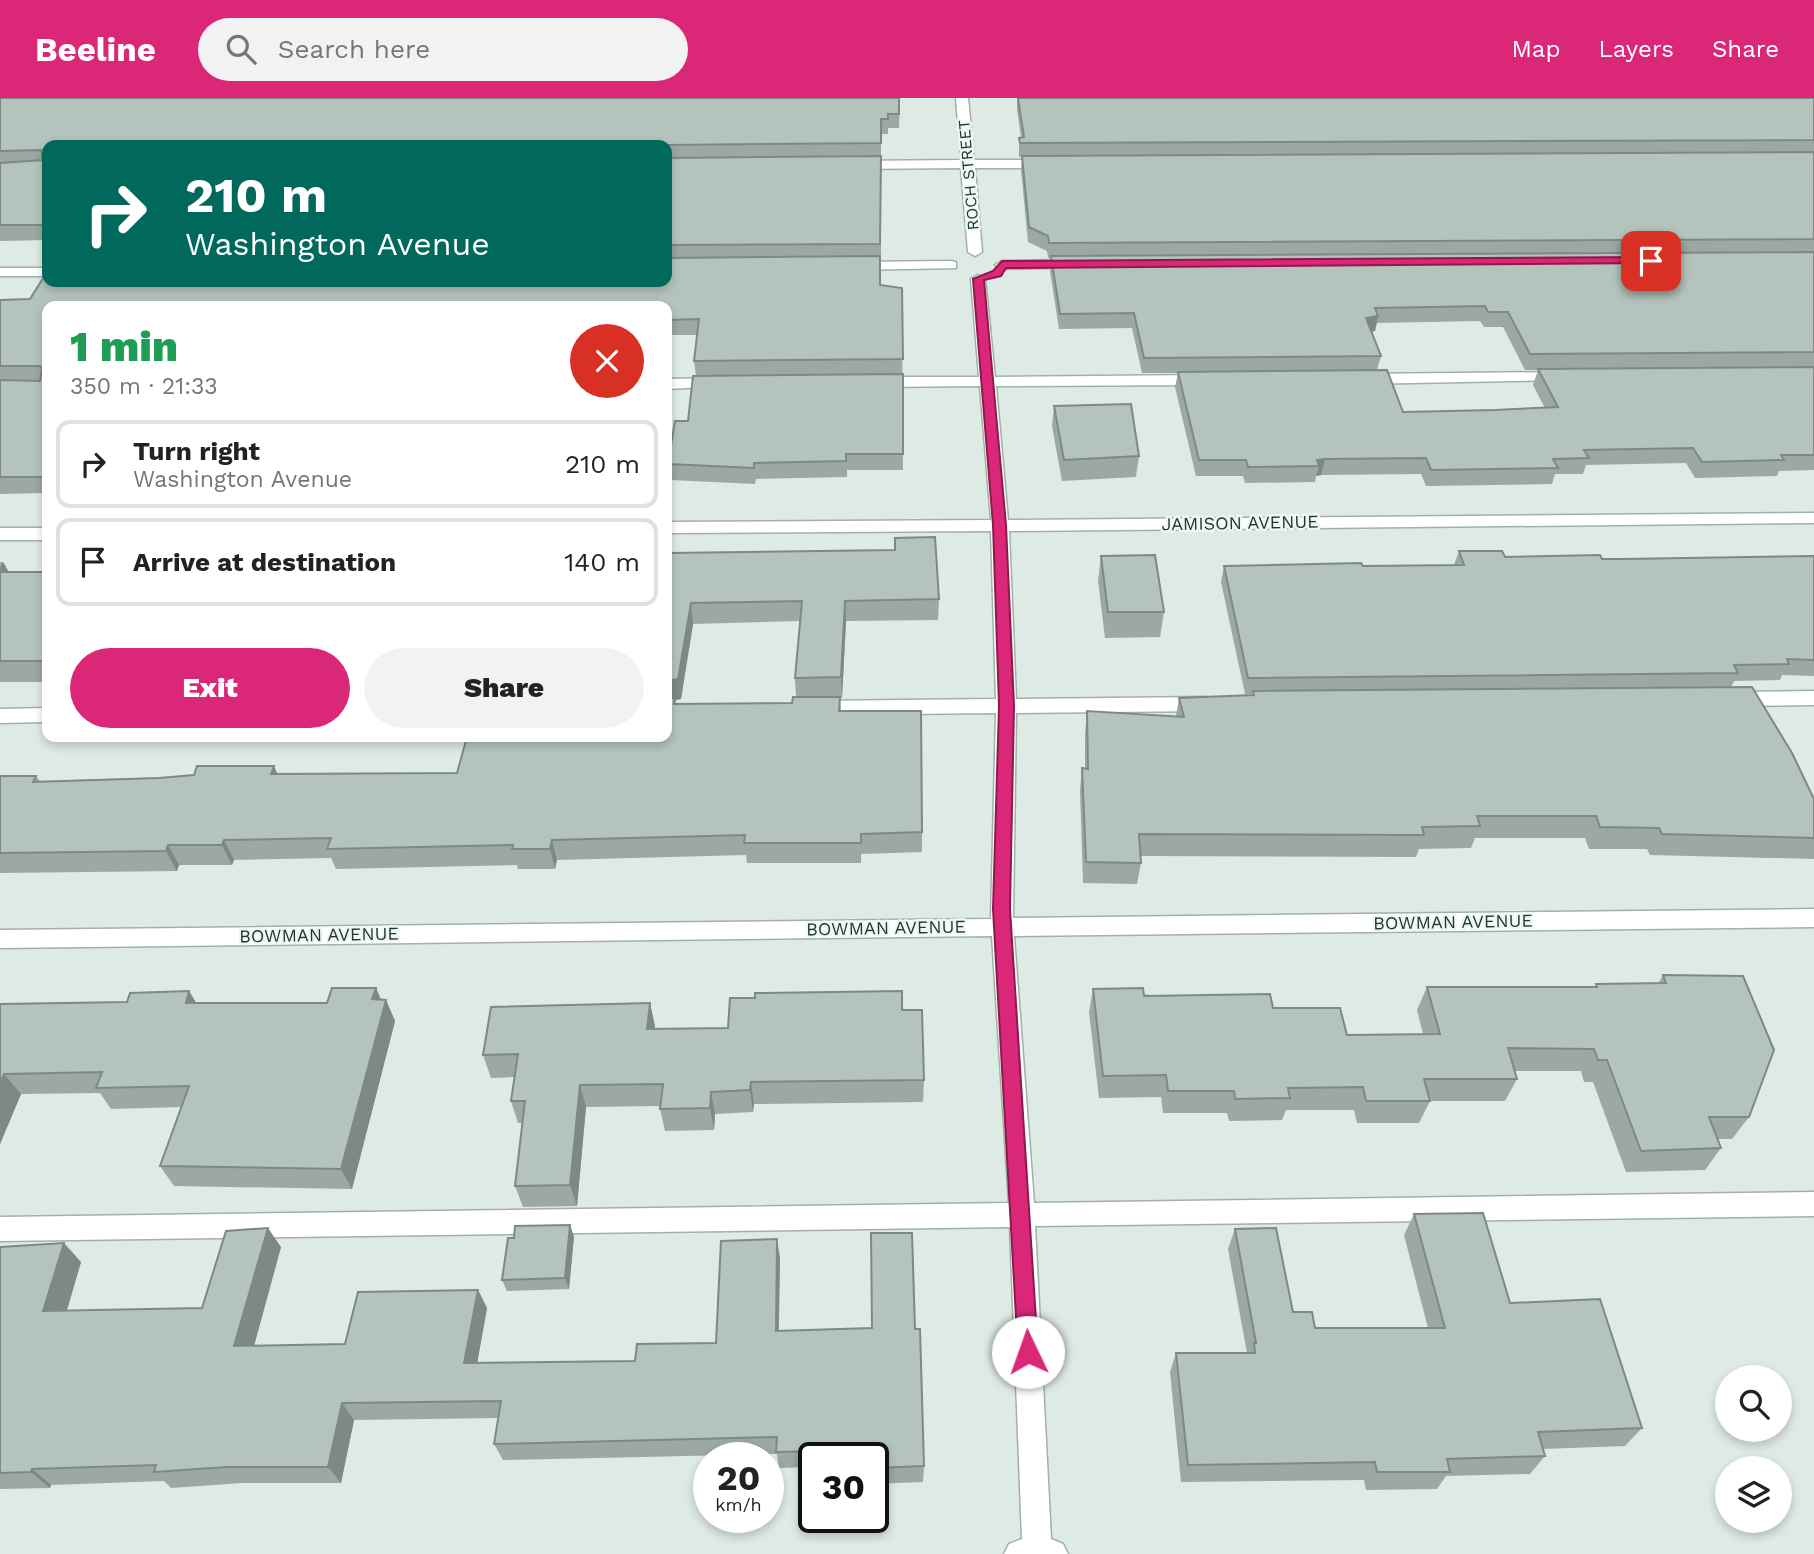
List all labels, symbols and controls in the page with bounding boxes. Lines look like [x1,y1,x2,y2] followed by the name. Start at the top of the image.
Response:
[198,18,688,81] search box
[35,30,156,69] text: Beeline
[222,30,260,68] icon: search
[278,34,430,64] text: Search here
[1512,35,1560,63] text: Map
[1598,35,1674,63] text: Layers
[1712,35,1779,63] text: Share
[954,119,983,231] street label: ROCH STREET
[185,166,327,224] text: 210 m
[70,168,161,259] icon: right
[185,225,490,263] text: Washington Avenue
[1621,231,1681,291] pin
[1632,242,1670,280] icon: arrive
[70,322,178,371] text: 1 min
[570,324,644,398] button: close
[70,373,218,400] text: 350 m · 21:33
[133,436,260,466] text: Turn right
[74,445,112,483] icon: right
[565,449,640,479] text: 210 m
[133,466,352,493] text: Washington Avenue
[1161,511,1319,534] street label: JAMISON AVENUE
[74,543,112,581] icon: arrive
[133,547,396,577] text: Arrive at destination
[564,547,640,577] text: 140 m
[70,648,350,728] button: Exit
[364,648,644,728] button: Share
[1373,910,1533,933] street label: BOWMAN AVENUE
[806,916,966,939] street label: BOWMAN AVENUE
[239,923,399,946] street label: BOWMAN AVENUE
[991,1315,1065,1389] position arrow
[1715,1365,1792,1533] map controls
[1715,1365,1792,1442] button: search
[798,1442,889,1533] speed limit sign: 30
[1715,1456,1792,1533] button: layers
[717,1457,760,1499] text: 20
[715,1494,762,1515] text: km/h

